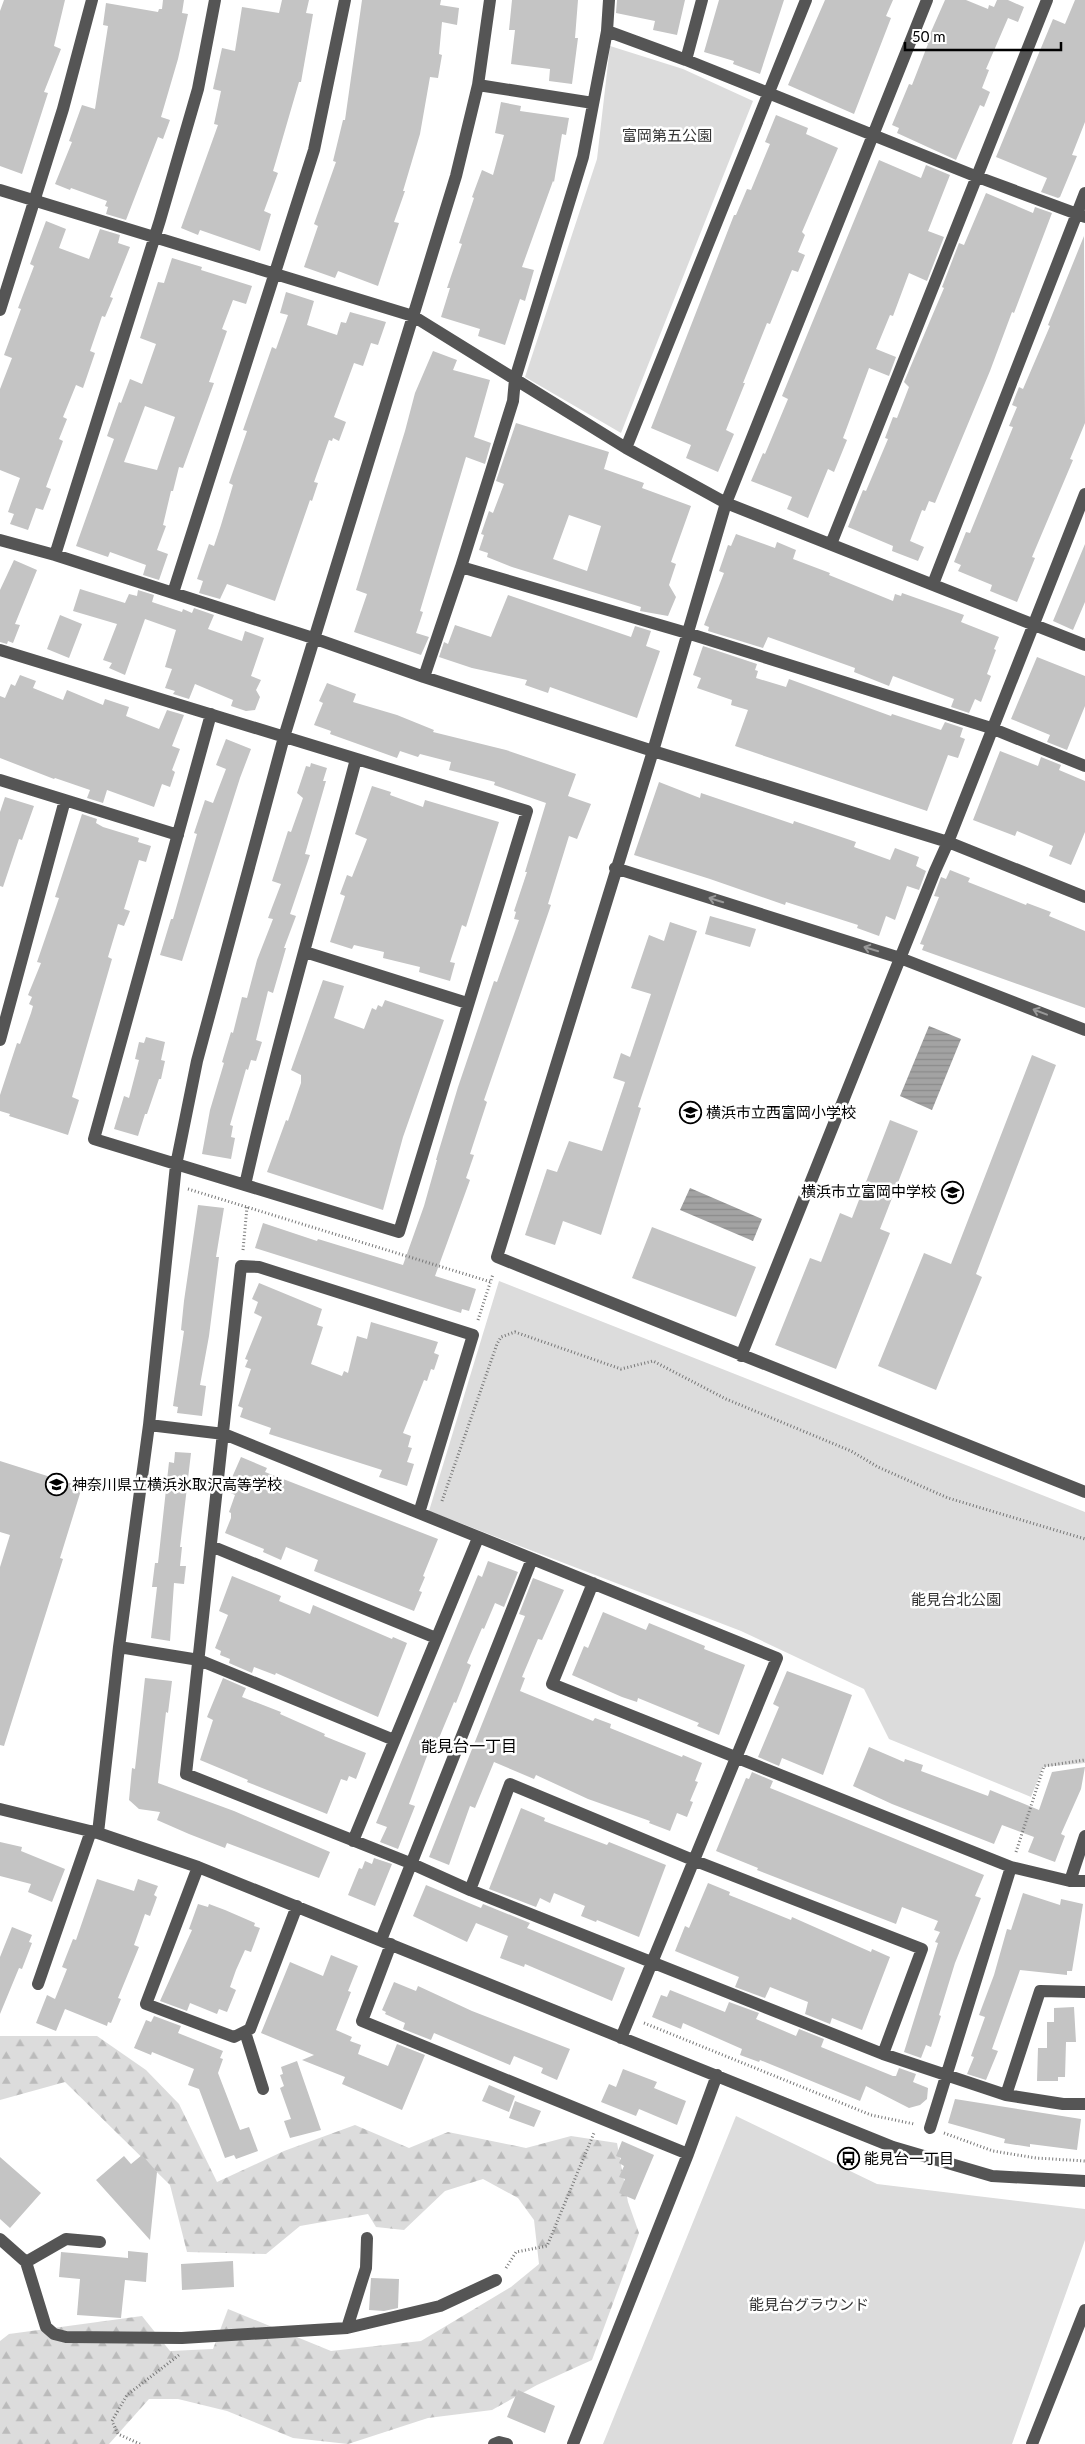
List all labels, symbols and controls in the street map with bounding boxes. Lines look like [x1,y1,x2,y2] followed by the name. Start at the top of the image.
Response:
[905,20,1061,52] scale bar
[912,27,946,45] text: 50 m
[622,126,712,144] park label: 富岡第五公園
[709,895,725,905] one-way arrow
[864,944,880,953] one-way arrow
[1032,1007,1047,1016] one-way arrow
[678,1101,702,1125] school or university icon: 横浜市立西富岡小学校
[706,1103,856,1121] place label: 横浜市立西富岡小学校
[940,1180,964,1204] school or university icon: 横浜市立富岡中学校
[801,1182,936,1200] place label: 横浜市立富岡中学校
[44,1473,68,1497] school or university icon: 神奈川県立横浜氷取沢高等学校
[72,1475,282,1493] place label: 神奈川県立横浜氷取沢高等学校
[911,1590,1001,1608] park label: 能見台北公園
[421,1736,517,1755] district label: 能見台一丁目
[836,2147,860,2171] bus stop icon: 能見台一丁目
[864,2149,954,2167] place label: 能見台一丁目
[749,2295,869,2313] park label: 能見台グラウンド

